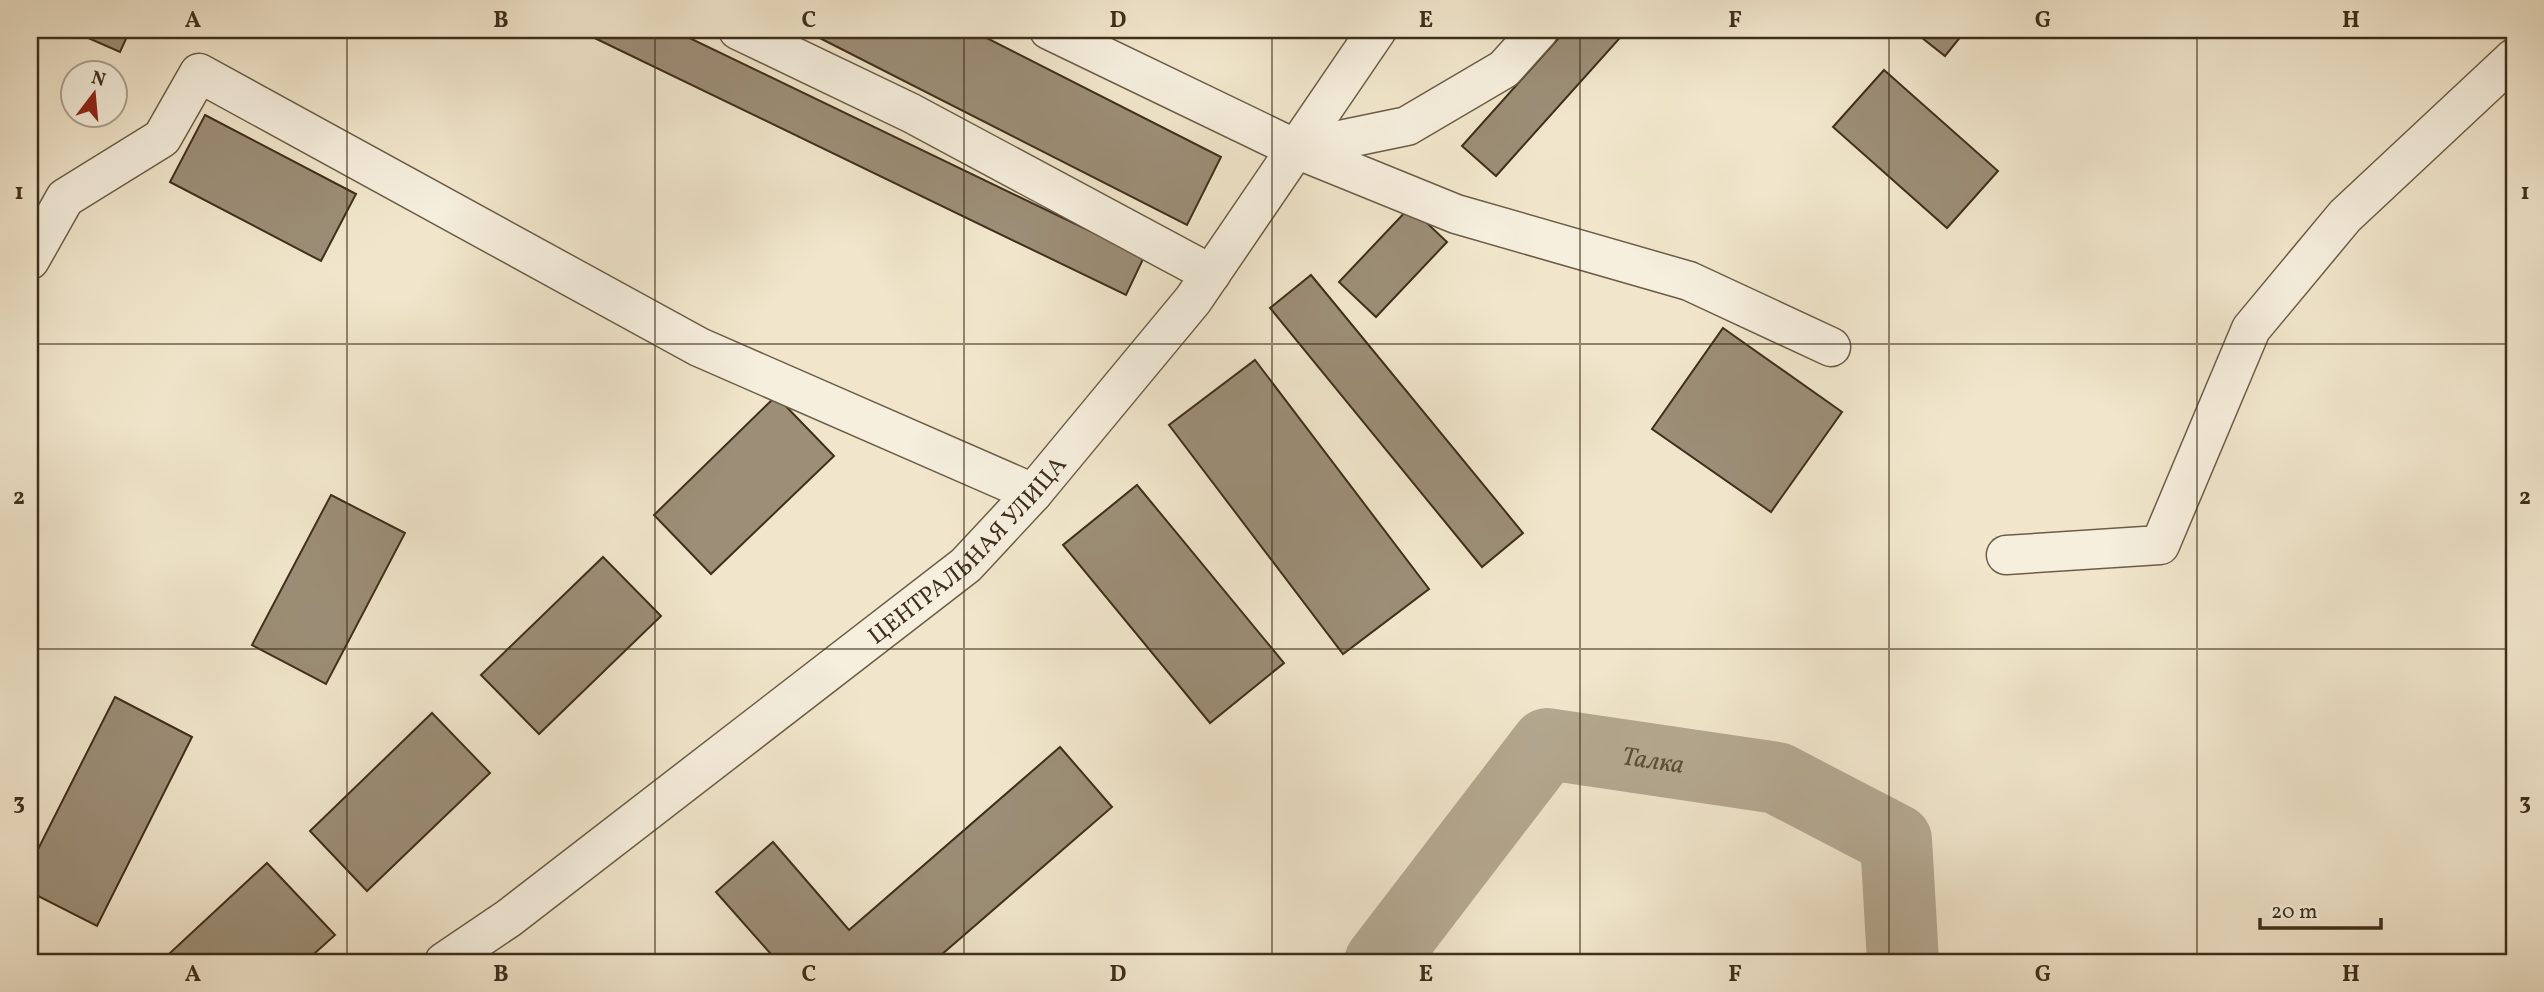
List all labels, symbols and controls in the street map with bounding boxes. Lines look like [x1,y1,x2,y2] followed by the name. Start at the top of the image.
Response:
[185,5,201,37] text: A
[493,5,509,37] text: B
[802,5,816,37] text: C
[1110,5,1127,37] text: D
[1419,5,1433,37] text: E
[1728,5,1742,37] text: F
[2035,5,2051,37] text: G
[2342,5,2360,37] text: H
[60,60,130,130] north arrow
[88,65,109,94] text: N
[14,177,24,209] text: 1
[2520,177,2530,209] text: 1
[862,449,1076,654] street label: ЦЕНТРАЛЬНАЯ УЛИЦА
[13,482,25,514] text: 2
[2519,482,2531,514] text: 2
[1619,739,1686,784] water label: Талка
[13,787,25,819] text: 3
[2519,787,2531,819] text: 3
[2260,887,2381,931] scale bar
[2271,898,2317,927] text: 20 m
[185,959,201,991] text: A
[493,959,509,991] text: B
[802,959,816,991] text: C
[1110,959,1127,991] text: D
[1419,959,1433,991] text: E
[1728,959,1742,991] text: F
[2035,959,2051,991] text: G
[2342,959,2360,991] text: H

